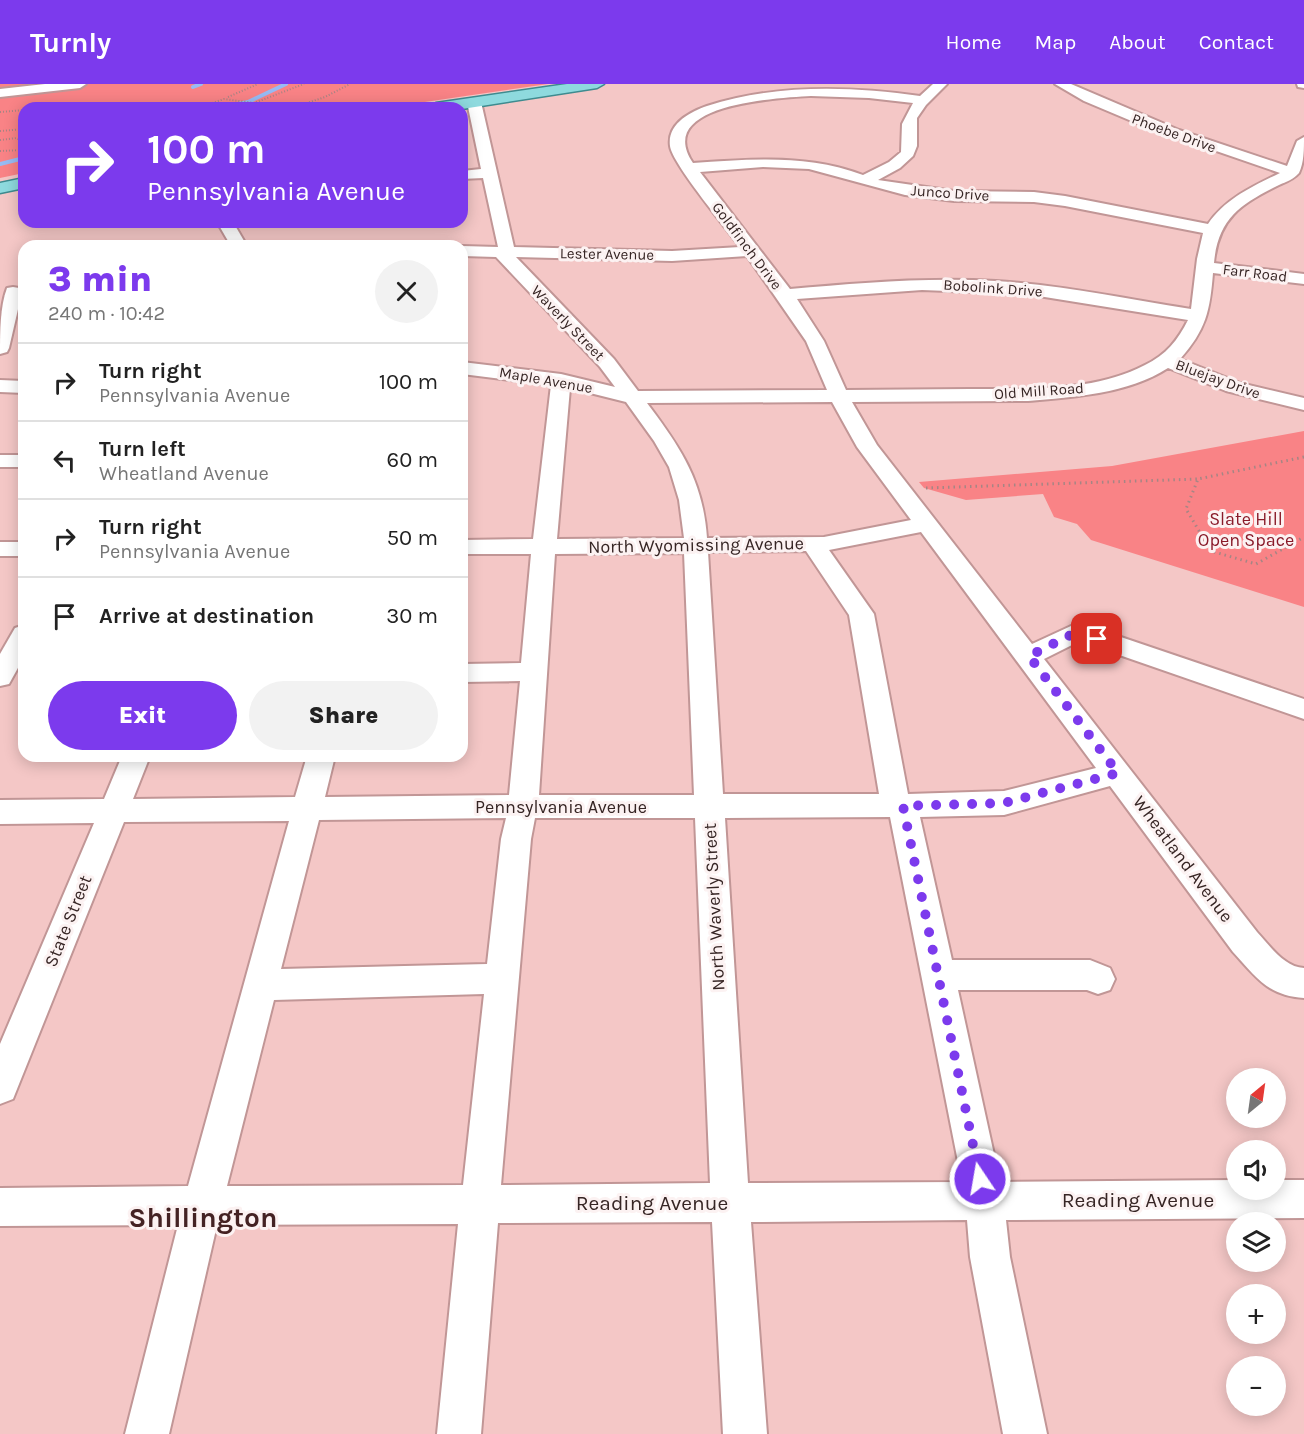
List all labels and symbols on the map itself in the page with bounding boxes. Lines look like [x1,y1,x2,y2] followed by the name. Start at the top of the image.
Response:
[1129,109,1219,157] street label: Phoebe Drive
[910,181,990,205] street label: Junco Drive
[708,199,786,293] street label: Goldfinch Drive
[560,244,654,264] street label: Lester Avenue
[1222,260,1288,286] street label: Farr Road
[943,276,1043,300] street label: Bobolink Drive
[528,282,609,365] street label: Waverly Street
[1173,355,1263,403] street label: Bluejay Drive
[498,363,594,397] street label: Maple Avenue
[993,379,1085,403] street label: Old Mill Road
[1198,508,1294,551] park label: Slate Hill Open Space
[588,532,804,558] street label: North Wyomissing Avenue
[1071,613,1122,664] pin
[1128,791,1238,927] street label: Wheatland Avenue
[475,796,647,818] street label: Pennsylvania Avenue
[699,822,729,991] street label: North Waverly Street
[40,872,96,970] street label: State Street
[1226,1068,1286,1128] north arrow
[948,1147,1012,1211] position arrow
[1062,1188,1214,1212] street label: Reading Avenue
[576,1191,728,1215] street label: Reading Avenue
[129,1201,277,1234] district label: Shillington

